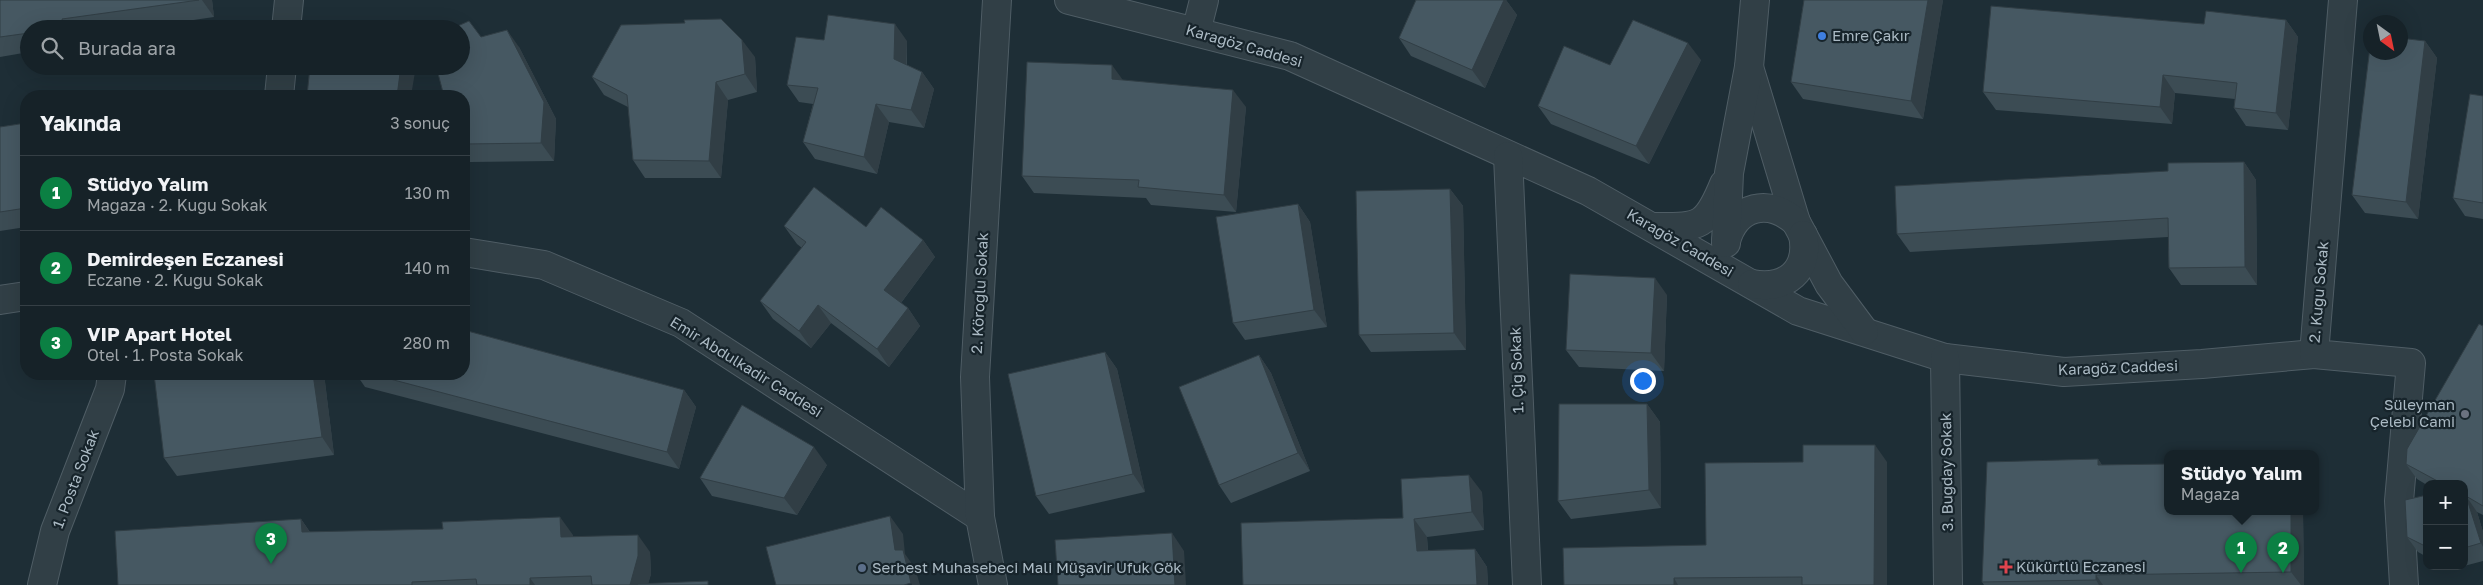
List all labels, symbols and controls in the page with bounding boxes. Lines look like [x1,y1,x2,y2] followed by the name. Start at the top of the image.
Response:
[2363,15,2408,60] north arrow
[20,20,470,75] search box
[1184,20,1305,70] street label: Karagöz Caddesi
[1832,26,1910,44] place label: Emre Çakır
[1816,30,1828,42] marker: Emre Çakır
[38,34,66,62] icon: search
[78,36,176,59] text: Burada ara
[40,110,121,136] text: Yakında
[390,113,450,133] text: 3 sonuç
[87,172,208,195] text: Stüdyo Yalım
[52,183,60,203] text: 1
[405,183,450,203] text: 130 m
[87,195,267,215] text: Mağaza · 2. Kuğu Sokak
[1624,204,1737,280] street label: Karagöz Caddesi
[967,231,991,354] street label: 2. Köroğlu Sokak
[2305,240,2331,344] street label: 2. Kuğu Sokak
[87,247,284,270] text: Demirdeşen Eczanesi
[51,258,61,278] text: 2
[404,258,450,278] text: 140 m
[87,270,263,290] text: Eczane · 2. Kuğu Sokak
[667,312,826,420] street label: Emir Abdulkadir Caddesi
[87,322,232,345] text: VIP Apart Hotel
[1505,326,1527,414] street label: 1. Çiğ Sokak
[51,333,61,353] text: 3
[403,333,450,353] text: 280 m
[87,345,244,365] text: Otel · 1. Posta Sokak
[2058,356,2178,378] street label: Karagöz Caddesi
[1630,368,1656,394] your location
[2370,395,2455,430] place label: Süleyman Çelebi Cami
[2459,408,2471,420] marker: Süleyman Çelebi Cami
[1936,412,1956,532] street label: 3. Buğday Sokak
[48,426,102,531] street label: 1. Posta Sokak
[2164,450,2319,515] popup
[2181,461,2302,484] text: Stüdyo Yalım
[2423,480,2468,570] map controls
[2423,480,2468,525] button: +
[2181,484,2240,504] text: Mağaza
[255,523,287,564] pin: 3
[2423,525,2468,570] button: −
[2225,532,2257,573] pin: 1
[2267,532,2299,573] pin: 2
[2016,557,2146,575] place label: Kükürtlü Eczanesi
[872,558,1182,576] place label: Serbest Muhasebeci Mali Müşavir Ufuk Gök
[2000,561,2012,573] marker: Kükürtlü Eczanesi
[856,562,868,574] marker: Serbest Muhasebeci Mali Müşavir Ufuk Gök

